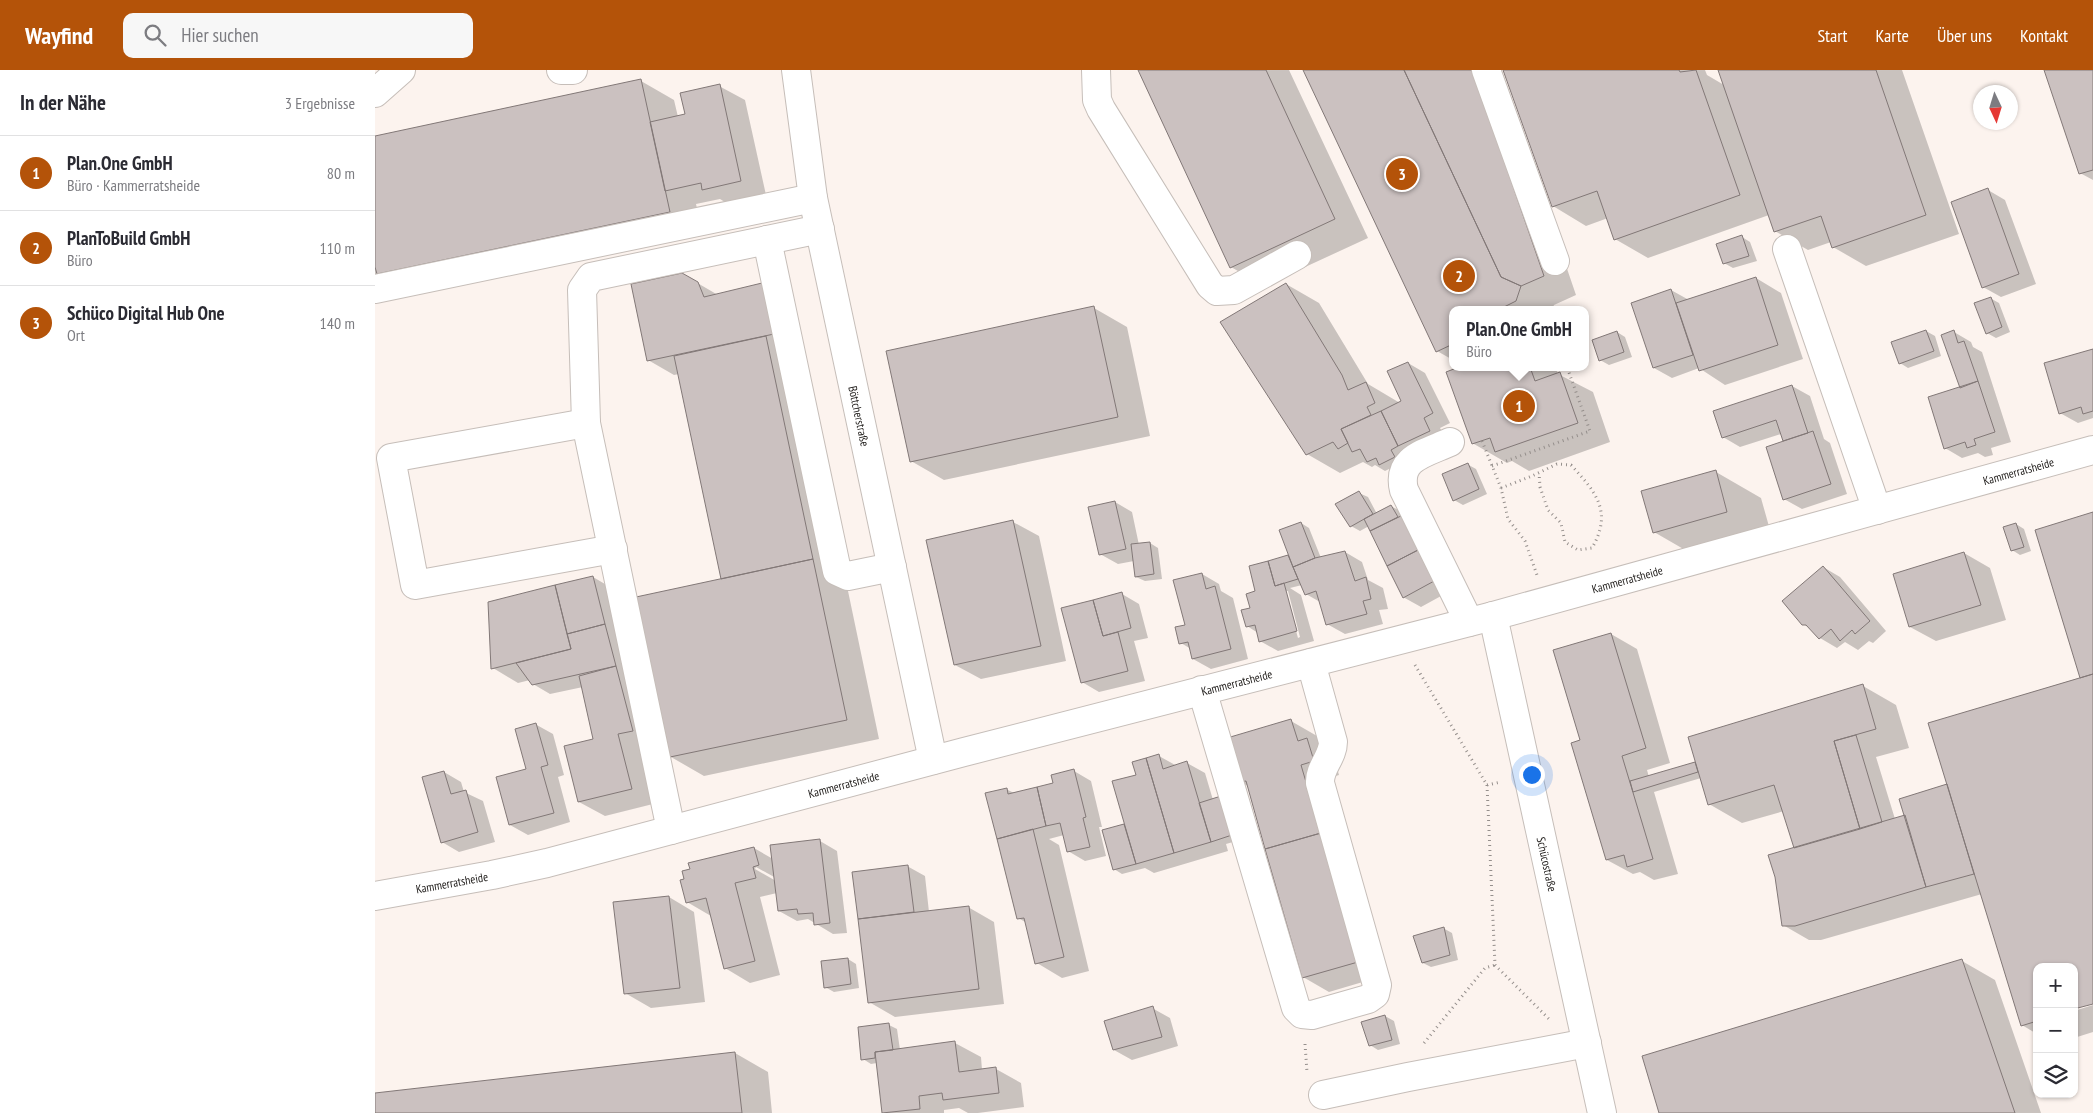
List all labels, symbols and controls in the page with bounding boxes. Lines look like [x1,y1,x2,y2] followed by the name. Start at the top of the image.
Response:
[123,13,473,58] search box
[25,20,93,51] text: Wayfind
[141,21,169,49] icon: search
[181,23,259,47] text: Hier suchen
[1817,24,1848,47] text: Start
[1876,24,1909,47] text: Karte
[1937,24,1992,47] text: Über uns
[2020,24,2068,47] text: Kontakt
[1973,85,2018,130] north arrow
[20,89,106,116] text: In der Nähe
[285,93,355,113] text: 3 Ergebnisse
[67,151,173,175] text: Plan.One GmbH
[1386,155,1418,193] pin: 3
[32,163,40,183] text: 1
[327,163,355,183] text: 80 m
[67,175,200,195] text: Büro · Kammerratsheide
[67,226,190,250] text: PlanToBuild GmbH
[32,238,40,258] text: 2
[320,238,355,258] text: 110 m
[67,250,93,270] text: Büro
[1443,257,1475,295] pin: 2
[67,301,225,325] text: Schüco Digital Hub One
[1449,306,1589,371] popup
[32,313,40,333] text: 3
[320,313,355,333] text: 140 m
[1466,317,1572,341] text: Plan.One GmbH
[67,325,85,345] text: Ort
[1466,341,1492,361] text: Büro
[846,384,873,448] street label: Böttcherstraße
[1503,387,1535,425] pin: 1
[1981,454,2056,488] street label: Kammerratsheide
[1590,562,1664,596] street label: Kammerratsheide
[1199,666,1274,698] street label: Kammerratsheide
[1519,762,1545,788] your location
[806,767,881,801] street label: Kammerratsheide
[1534,835,1561,893] street label: Schücostraße
[415,868,489,896] street label: Kammerratsheide
[2033,963,2078,1098] map controls
[2033,963,2078,1008] button: +
[2033,1008,2078,1053] button: −
[2033,1053,2078,1098] button: layers

